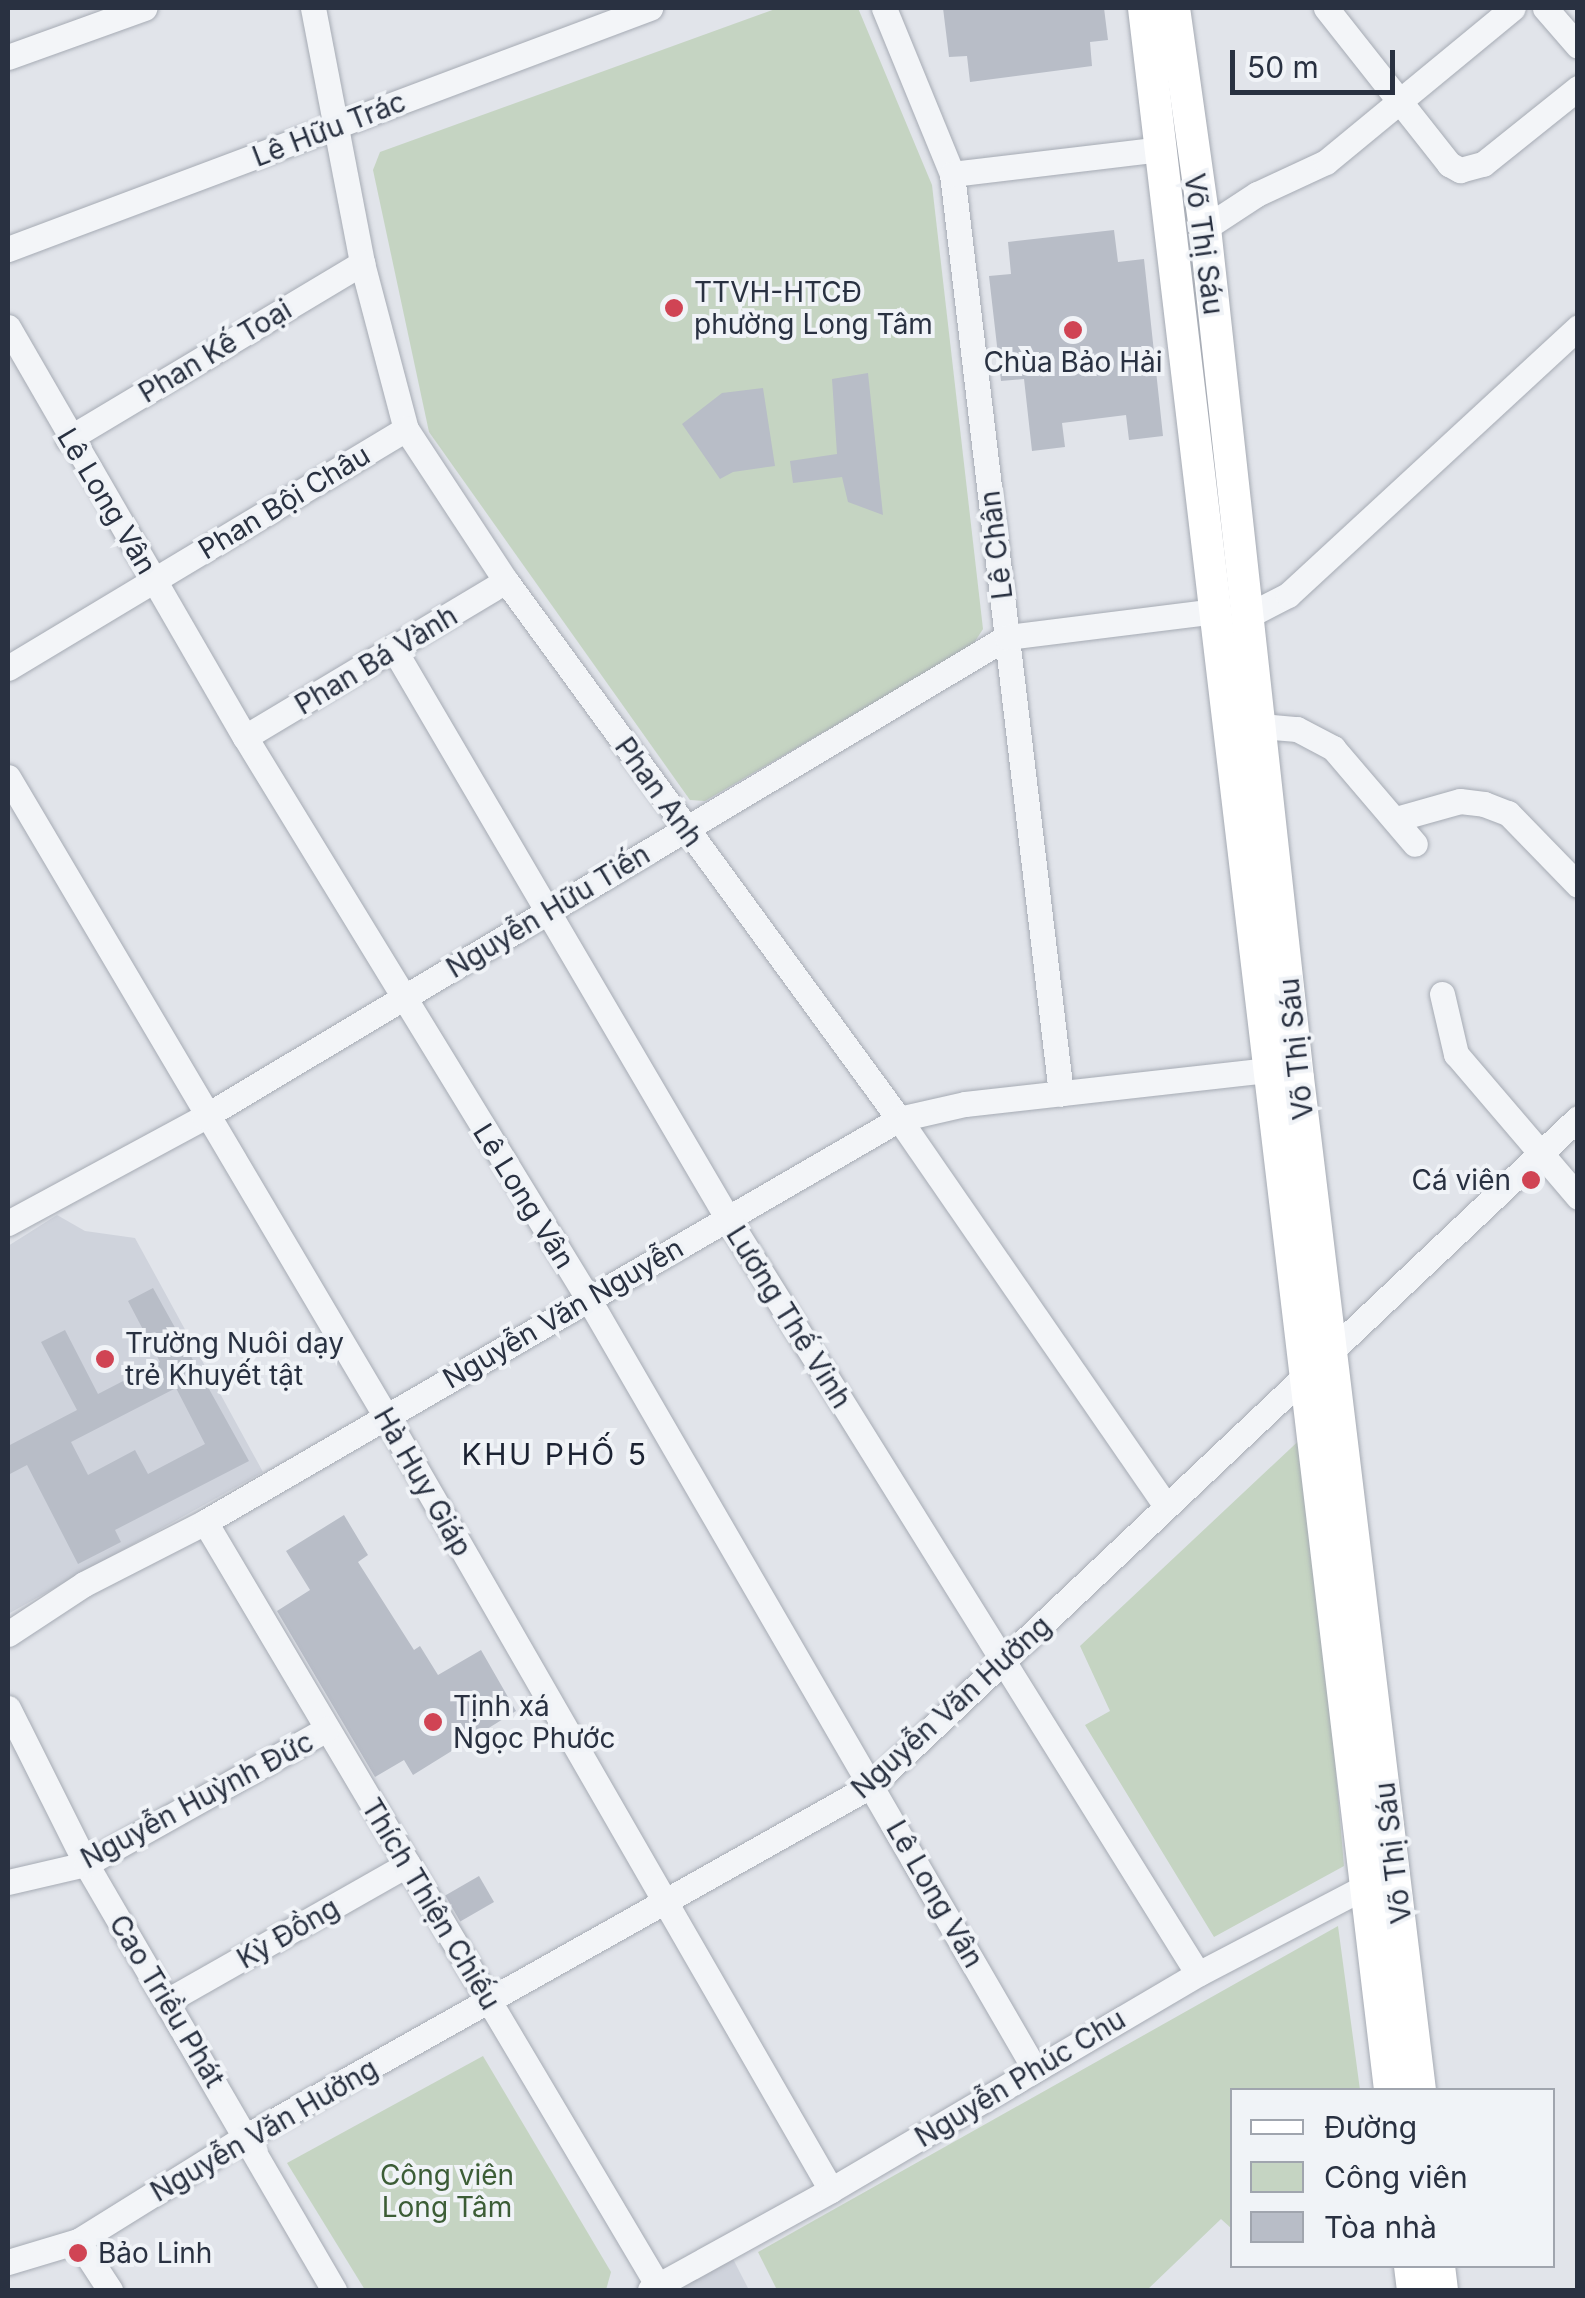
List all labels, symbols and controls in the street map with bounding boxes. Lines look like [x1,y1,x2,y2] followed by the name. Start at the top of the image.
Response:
[1235,30,1400,92] scale bar
[1247,49,1319,85] text: 50 m
[248,84,410,174] street label: Lê Hữu Trác
[1177,171,1231,317] street label: Võ Thị Sáu
[694,275,933,341] place label: TTVH-HTCĐ phường Long Tâm
[133,292,297,410] street label: Phan Kế Toại
[663,297,685,319] marker: TTVH-HTCĐ phường Long Tâm
[1062,319,1084,341] marker: Chùa Bảo Hải
[983,345,1163,379] place label: Chùa Bảo Hải
[50,422,164,580] street label: Lê Long Vân
[192,438,376,566] street label: Phan Bội Châu
[973,489,1019,601] street label: Lê Chân
[289,598,463,722] street label: Phan Bá Vành
[608,731,710,853] street label: Phan Anh
[440,837,656,985] street label: Nguyễn Hữu Tiến
[1272,977,1320,1121] street label: Võ Thị Sáu
[466,1117,582,1275] street label: Lê Long Vân
[1412,1163,1511,1197] place label: Cá viên
[1520,1169,1542,1191] marker: Cá viên
[719,1220,859,1414] street label: Lương Thế Vinh
[437,1231,689,1395] street label: Nguyễn Văn Nguyễn
[125,1326,344,1392] place label: Trường Nuôi dạy trẻ Khuyết tật
[94,1348,116,1370] marker: Trường Nuôi dạy trẻ Khuyết tật
[367,1402,479,1562] street label: Hà Huy Giáp
[462,1436,648,1472] district label: KHU PHỐ 5
[844,1609,1058,1805] street label: Nguyễn Văn Hưởng
[453,1689,615,1755] place label: Tịnh xá Ngọc Phước
[422,1711,444,1733] marker: Tịnh xá Ngọc Phước
[75,1725,319,1875] street label: Nguyễn Huỳnh Đức
[1368,1780,1418,1926] street label: Võ Thị Sáu
[355,1792,507,2016] street label: Thích Thiện Chiếu
[879,1814,991,1974] street label: Lê Long Vân
[231,1890,345,1976] street label: Kỳ Đồng
[102,1909,232,2093] street label: Cao Triều Phát
[909,2002,1131,2154] street label: Nguyễn Phúc Chu
[145,2051,383,2209] street label: Nguyễn Văn Hưởng
[1230,2088,1555,2268] legend
[1324,2109,1417,2145] text: Đường
[380,2158,514,2224] park label: Công viên Long Tâm
[1324,2159,1468,2195] text: Công viên
[1324,2209,1437,2245] text: Tòa nhà
[98,2236,212,2270] place label: Bảo Linh
[67,2242,89,2264] marker: Bảo Linh

